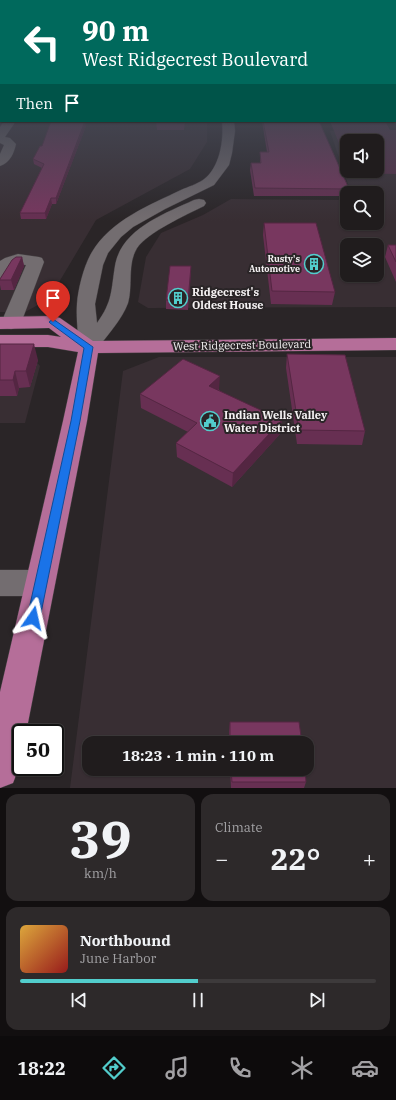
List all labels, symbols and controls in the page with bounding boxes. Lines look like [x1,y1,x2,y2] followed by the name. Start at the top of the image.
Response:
[82,12,149,49] text: 90 m
[16,16,68,68] icon: left
[82,48,308,71] text: West Ridgecrest Boulevard
[61,92,83,114] icon: arrive
[16,94,53,113] text: Then
[340,134,384,282] map controls
[340,134,384,178] button: sound
[340,186,384,230] button: search
[340,238,384,282] button: layers
[249,253,300,274] place label: Rusty's Automotive
[303,253,325,275] building icon: Rusty's Automotive
[36,281,70,322] pin
[192,285,264,312] place label: Ridgecrest's Oldest House
[42,287,64,309] icon: arrive
[167,287,189,309] building icon: Ridgecrest's Oldest House
[173,337,312,353] street label: West Ridgecrest Boulevard
[224,408,328,435] place label: Indian Wells Valley Water District
[199,410,221,432] public building icon: Indian Wells Valley Water District
[12,597,54,639] position arrow
[12,724,64,776] speed limit sign: 50
[122,746,274,765] text: 18:23 · 1 min · 110 m
[69,805,132,872] text: 39
[215,819,262,836] text: Climate
[270,839,321,878] text: 22°
[215,844,228,873] text: −
[363,844,376,873] text: +
[84,865,117,882] text: km/h
[80,931,171,950] text: Northbound
[80,950,156,967] text: June Harbor
[68,989,90,1011] icon: previous
[187,989,209,1011] icon: pause
[306,989,328,1011] icon: next
[100,1054,128,1082] icon: directions
[163,1054,191,1082] icon: music
[226,1054,254,1082] icon: phone
[288,1054,316,1082] icon: climate
[351,1054,379,1082] icon: car
[17,1057,66,1080] text: 18:22

